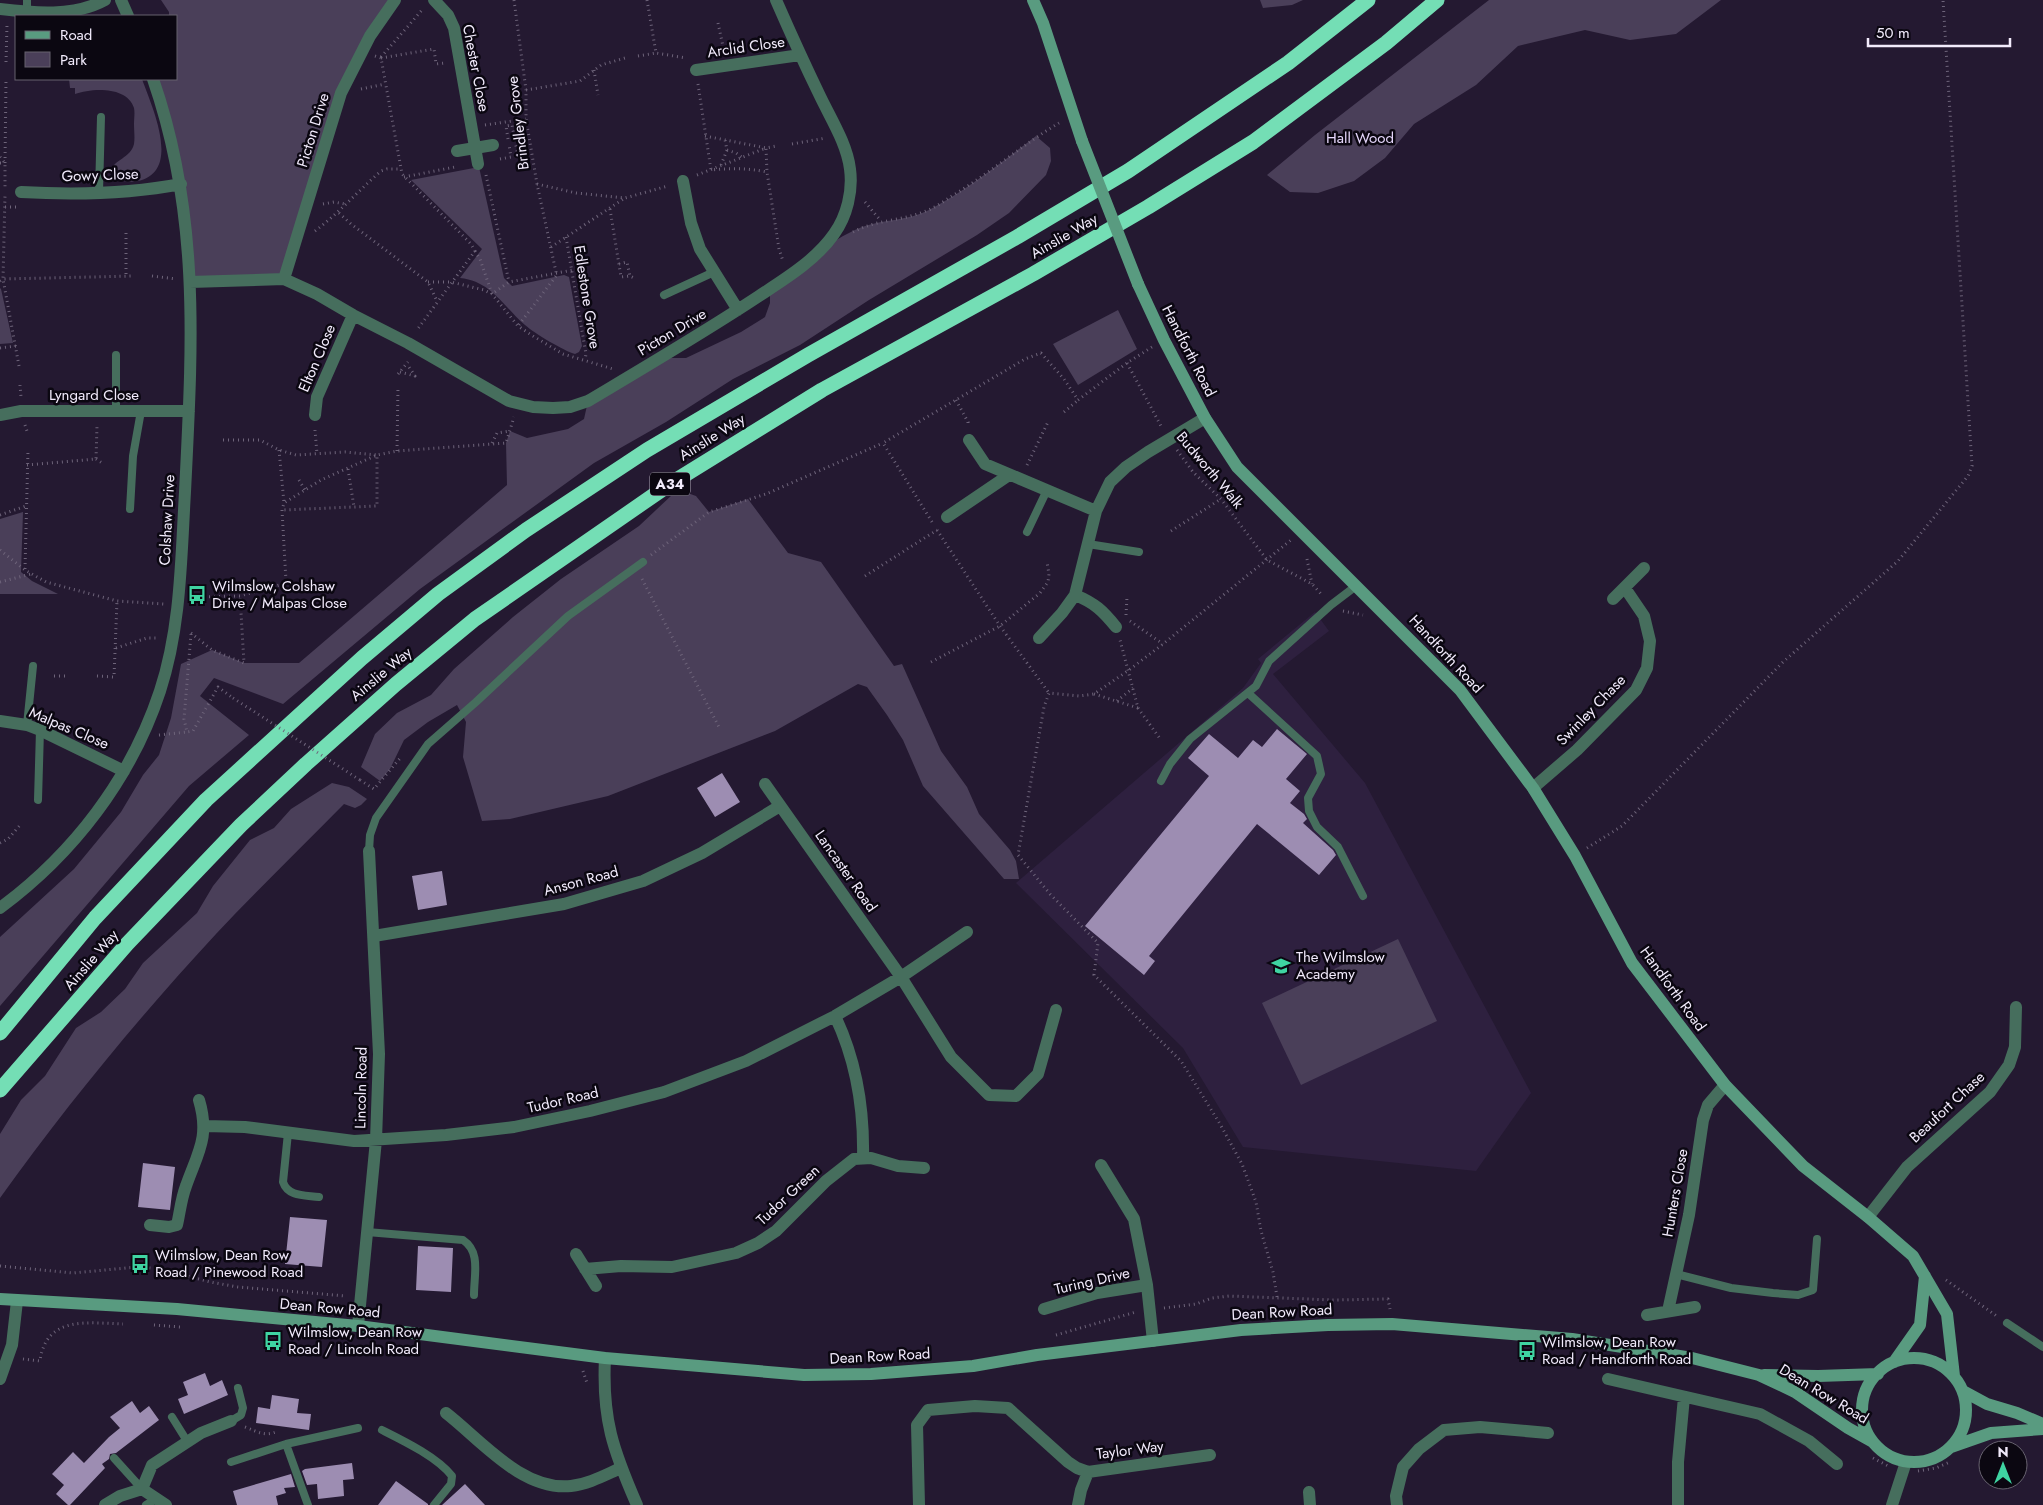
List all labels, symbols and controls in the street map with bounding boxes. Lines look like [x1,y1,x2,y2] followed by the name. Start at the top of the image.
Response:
[15,15,178,80] legend
[1868,15,2010,47] scale bar
[457,22,495,114] street label: Chester Close
[1876,22,1910,44] text: 50 m
[60,24,92,46] text: Road
[706,31,786,63] street label: Arclid Close
[60,49,87,71] text: Park
[501,74,535,171] street label: Brindley Grove
[291,90,335,170] street label: Picton Drive
[1326,127,1394,149] park label: Hall Wood
[61,163,139,187] street label: Gowy Close
[1026,208,1102,264] street label: Ainslie Way
[568,244,606,351] street label: Edlestone Grove
[1156,301,1222,401] street label: Handforth Road
[633,303,711,361] street label: Picton Drive
[293,321,341,395] street label: Elton Close
[49,384,139,406] street label: Lyngard Close
[675,408,750,466] street label: Ainslie Way
[1171,427,1249,514] street label: Budworth Walk
[650,472,690,496] road number: A34
[154,474,180,566] street label: Colshaw Drive
[212,575,347,614] place label: Wilmslow, Colshaw Drive / Malpas Close
[186,584,208,606] bus stop icon: Wilmslow, Colshaw Drive / Malpas Close
[1404,610,1488,698] street label: Handforth Road
[345,641,417,706] street label: Ainslie Way
[1551,669,1631,751] street label: Swinley Chase
[26,701,113,755] street label: Malpas Close
[810,826,882,916] street label: Lancaster Road
[541,860,621,902] street label: Anson Road
[58,924,124,995] street label: Ainslie Way
[1635,942,1711,1036] street label: Handforth Road
[1296,946,1385,985] place label: The Wilmslow Academy
[1270,955,1292,977] school or university icon: The Wilmslow Academy
[349,1047,373,1129] street label: Lincoln Road
[1904,1066,1990,1148] street label: Beaufort Chase
[525,1081,601,1119] street label: Tudor Road
[1656,1147,1694,1239] street label: Hunters Close
[751,1160,825,1230] street label: Tudor Green
[155,1244,303,1283] place label: Wilmslow, Dean Row Road / Pinewood Road
[129,1253,151,1275] bus stop icon: Wilmslow, Dean Row Road / Pinewood Road
[1052,1262,1132,1300] street label: Turing Drive
[279,1293,381,1323] street label: Dean Row Road
[1231,1298,1333,1326] street label: Dean Row Road
[288,1321,423,1360] place label: Wilmslow, Dean Row Road / Lincoln Road
[262,1330,284,1352] bus stop icon: Wilmslow, Dean Row Road / Lincoln Road
[1542,1331,1691,1370] place label: Wilmslow, Dean Row Road / Handforth Road
[1516,1340,1538,1362] bus stop icon: Wilmslow, Dean Row Road / Handforth Road
[829,1342,931,1370] street label: Dean Row Road
[1775,1359,1873,1429] street label: Dean Row Road
[1095,1435,1165,1465] street label: Taylor Way
[1978,1440,2028,1490] north arrow
[1997,1442,2009,1462] text: N

